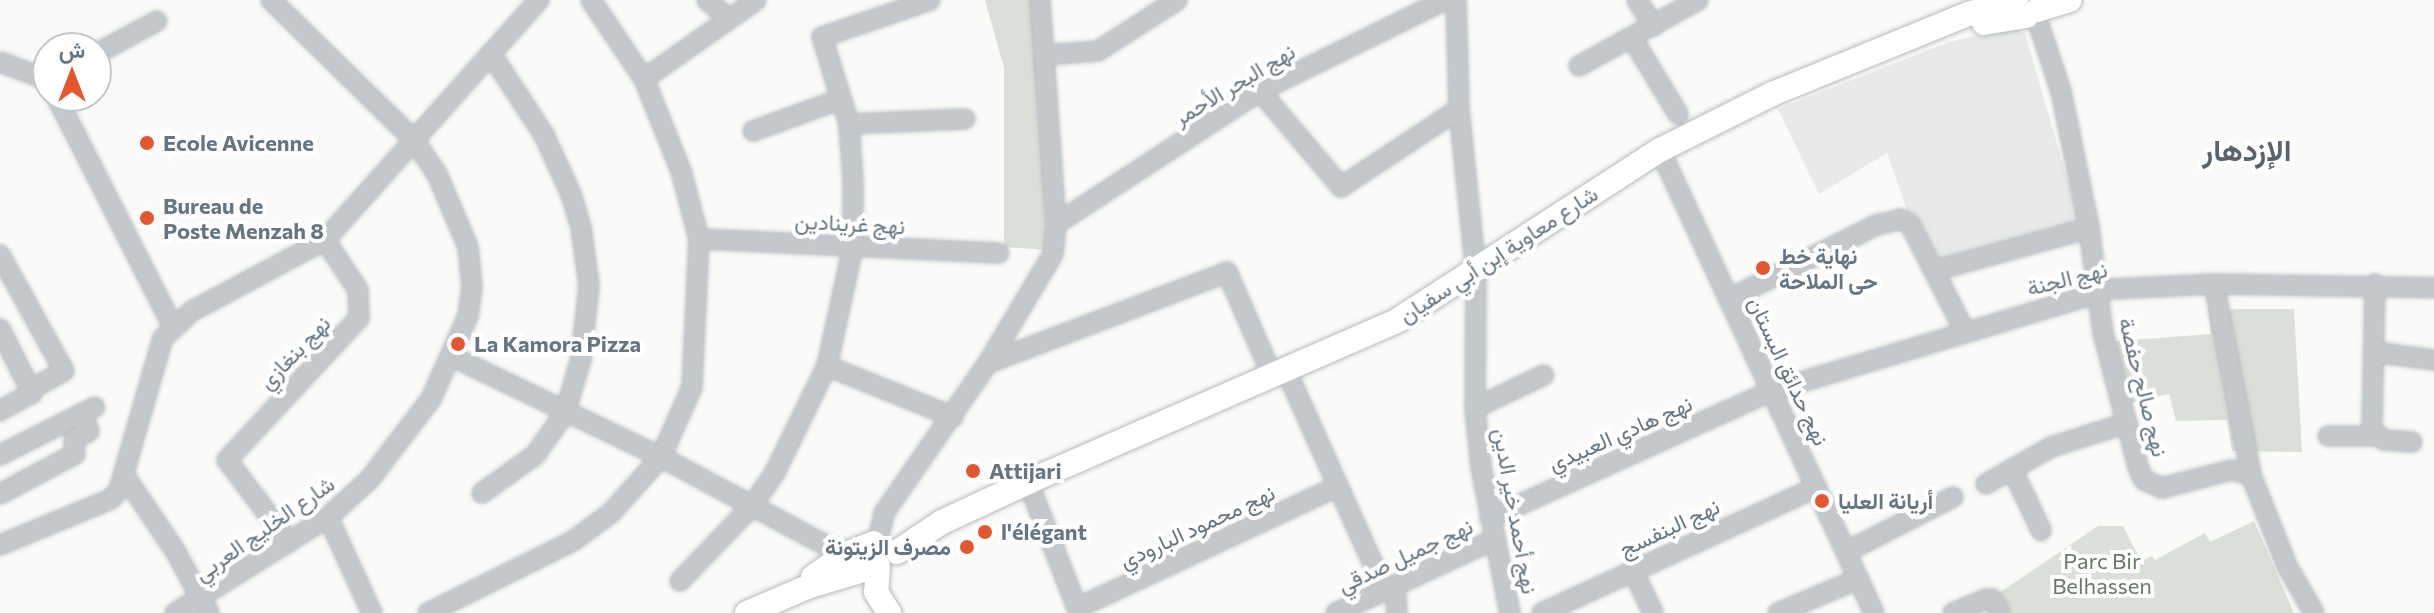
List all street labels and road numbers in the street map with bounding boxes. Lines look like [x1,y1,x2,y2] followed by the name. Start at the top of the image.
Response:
[1169,37,1299,131] street label: نهج البحر الأحمر
[1394,180,1602,328] street label: شارع معاوية إبن أبي سفيان
[794,207,906,239] street label: نهج غرينادين
[2024,255,2110,301] street label: نهج الجنة
[1743,292,1835,450] street label: نهج حدائق البستان
[253,310,335,394] street label: نهج بنغازي
[2114,315,2174,459] street label: نهج صالح حفصة
[1544,389,1696,477] street label: نهج هادي العبيدي
[1488,426,1544,596] street label: نهج أحمد خير الدين
[189,470,339,586] street label: شارع الخليج العربي
[1115,478,1279,574] street label: نهج محمود البارودي
[1615,492,1723,562] street label: نهج البنفسج
[1333,512,1477,598] street label: نهج جميل صدقي

